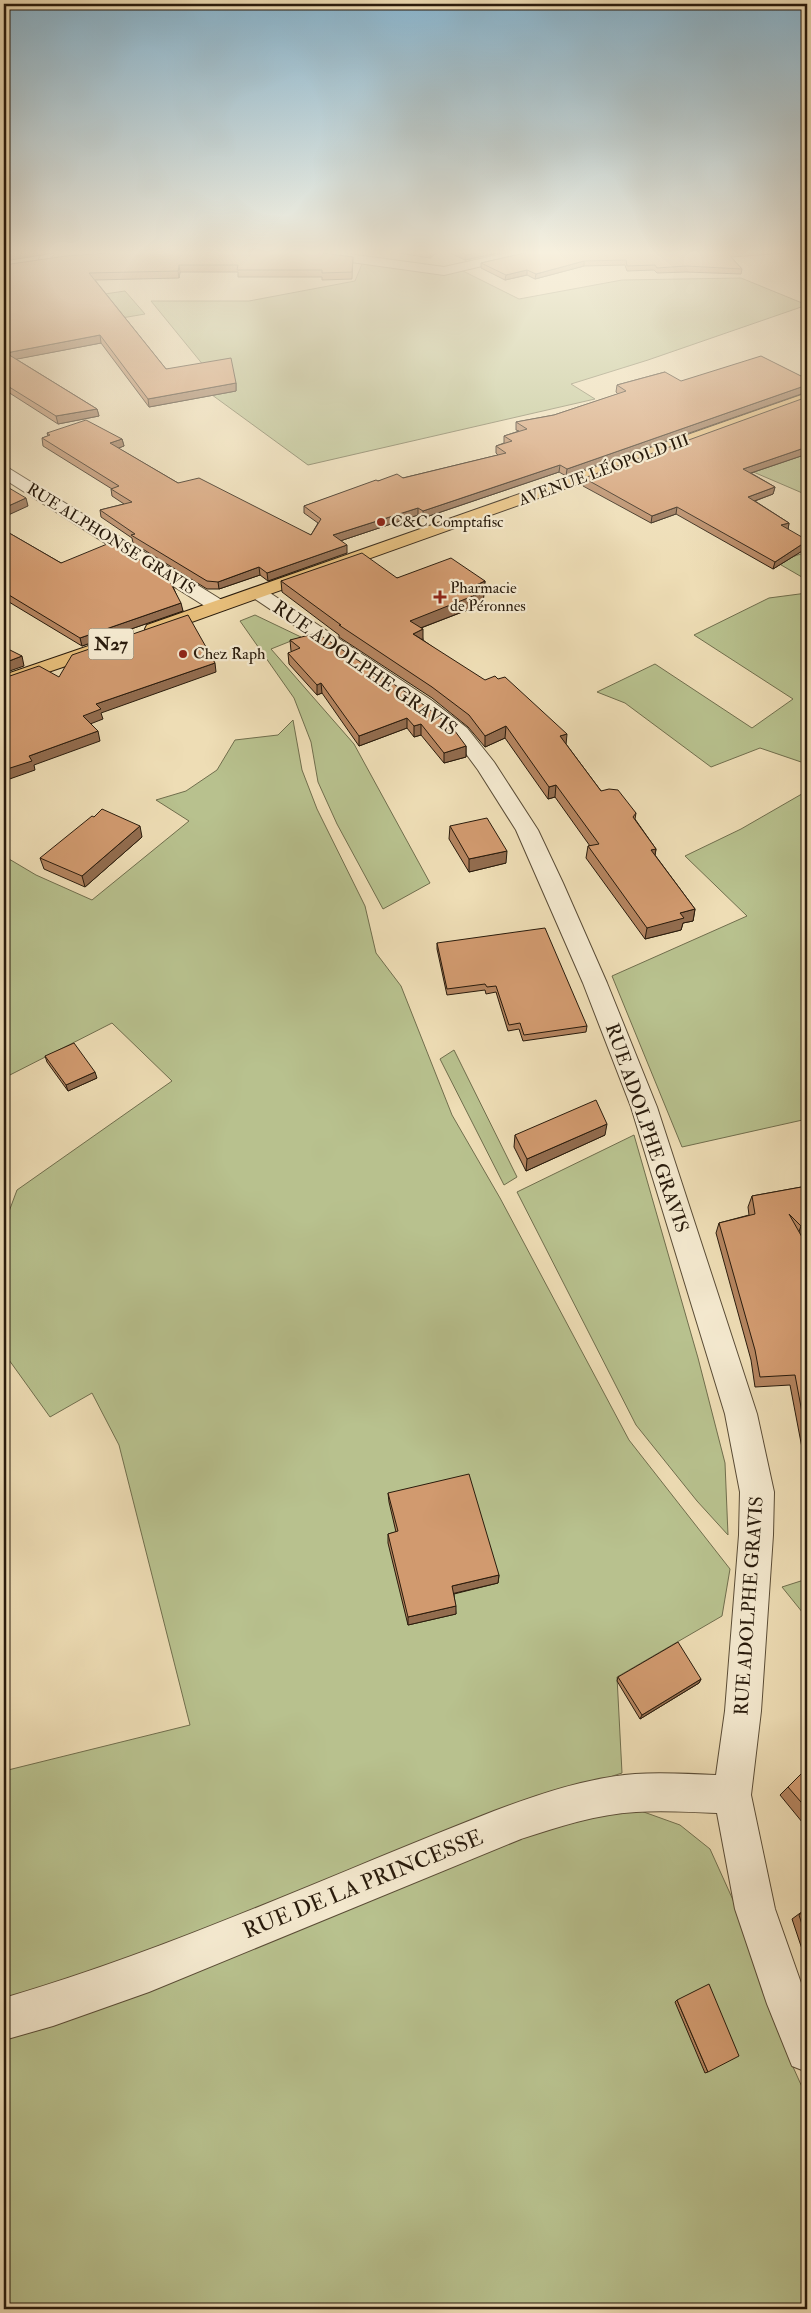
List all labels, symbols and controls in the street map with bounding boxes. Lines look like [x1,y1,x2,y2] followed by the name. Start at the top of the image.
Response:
[515,429,692,511] street label: AVENUE LÉOPOLD III
[23,479,199,599] street label: RUE ALPHONSE GRAVIS
[391,512,504,533] place label: C&C Comptafisc
[375,516,387,528] marker: C&C Comptafisc
[450,578,526,616] place label: Pharmacie de Péronnes
[434,591,446,603] marker: Pharmacie de Péronnes
[268,595,462,741] street label: RUE ADOLPHE GRAVIS
[88,629,134,660] road number: N27
[193,644,266,665] place label: Chez Raph
[177,648,189,660] marker: Chez Raph
[600,1020,694,1236] street label: RUE ADOLPHE GRAVIS
[729,1496,769,1716] street label: RUE ADOLPHE GRAVIS
[239,1823,487,1945] street label: RUE DE LA PRINCESSE

